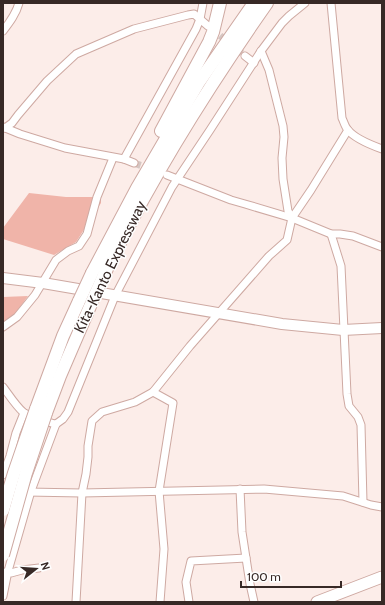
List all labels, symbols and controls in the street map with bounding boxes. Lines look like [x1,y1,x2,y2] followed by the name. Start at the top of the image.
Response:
[70,198,150,336] street label: Kita-Kanto Expressway
[16,549,56,589] north arrow
[38,560,53,572] text: N
[241,563,341,589] scale bar
[247,569,281,584] text: 100 m

